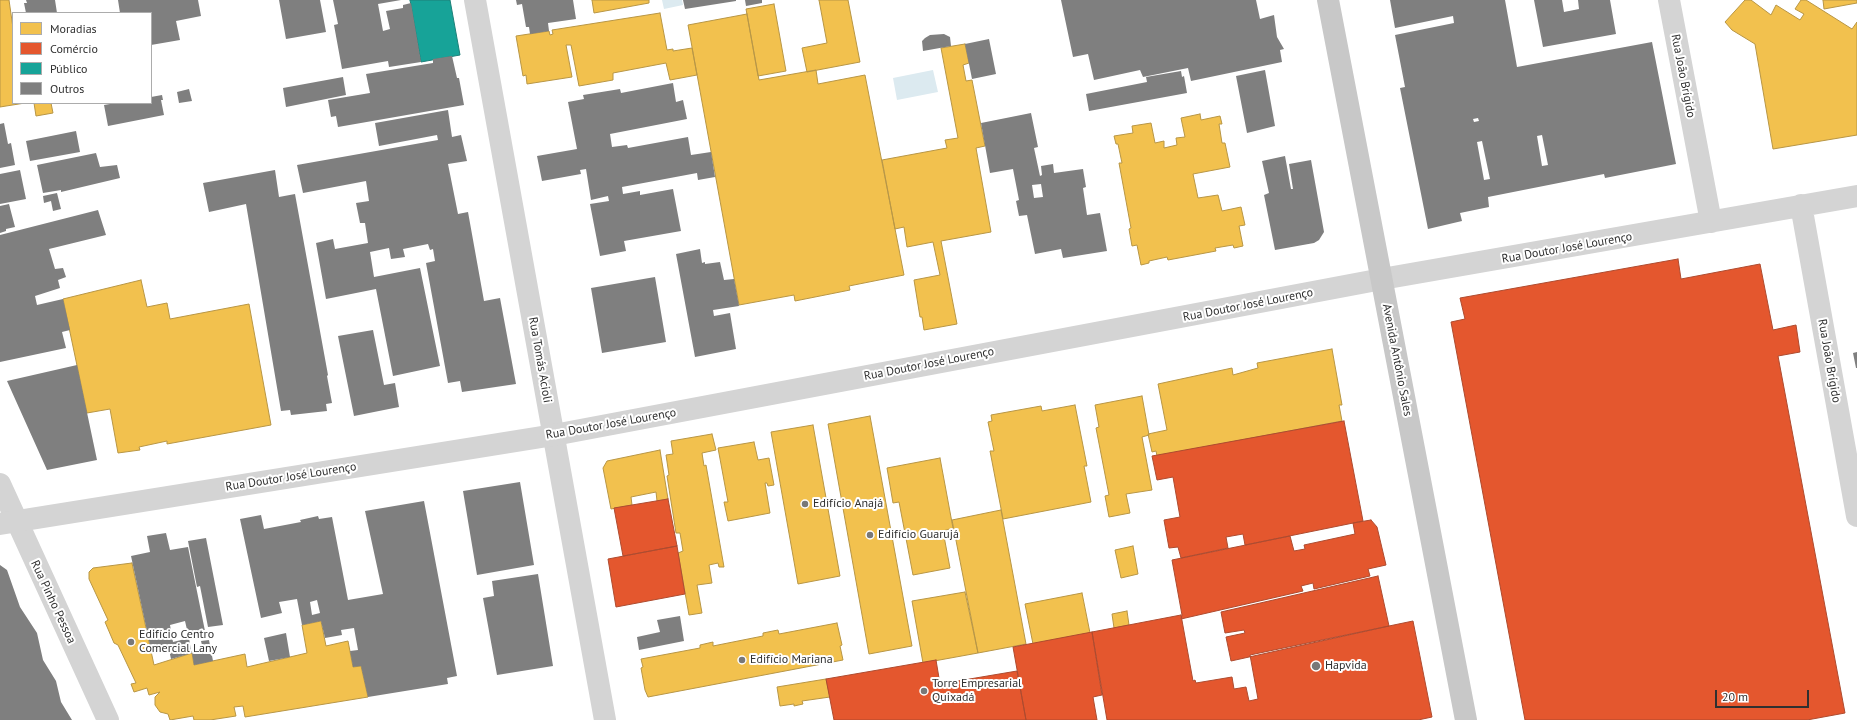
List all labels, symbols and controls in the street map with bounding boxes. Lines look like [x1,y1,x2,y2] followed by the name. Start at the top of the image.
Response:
[12,12,152,104] legend
[50,21,97,36] text: Moradias
[1668,33,1698,119] street label: Rua João Brígido
[50,41,98,56] text: Comércio
[50,61,88,76] text: Público
[50,81,84,96] text: Outros
[1501,229,1633,267] street label: Rua Doutor José Lourenço
[1182,285,1314,325] street label: Rua Doutor José Lourenço
[1379,303,1415,417] street label: Avenida Antônio Sales
[525,316,555,404] street label: Rua Tomás Acioli
[1815,318,1843,404] street label: Rua João Brígido
[863,344,995,384] street label: Rua Doutor José Lourenço
[545,405,677,443] street label: Rua Doutor José Lourenço
[225,460,357,494] street label: Rua Doutor José Lourenço
[813,497,883,511] place label: Edifício Anajá
[800,499,810,509] marker: Edifício Anajá
[878,528,959,542] place label: Edifício Guarujá
[865,530,875,540] marker: Edifício Guarujá
[27,558,79,646] street label: Rua Pinho Pessoa
[139,628,217,656] place label: Edifício Centro Comercial Lany
[126,637,136,647] marker: Edifício Centro Comercial Lany
[750,653,833,667] place label: Edifício Mariana
[737,655,747,665] marker: Edifício Mariana
[1325,659,1367,673] place label: Hapvida
[1310,660,1322,672] marker: Hapvida
[932,677,1022,705] place label: Torre Empresarial Quixadá
[1717,682,1811,708] scale bar
[919,686,929,696] marker: Torre Empresarial Quixadá
[1722,689,1748,704] text: 20 m

